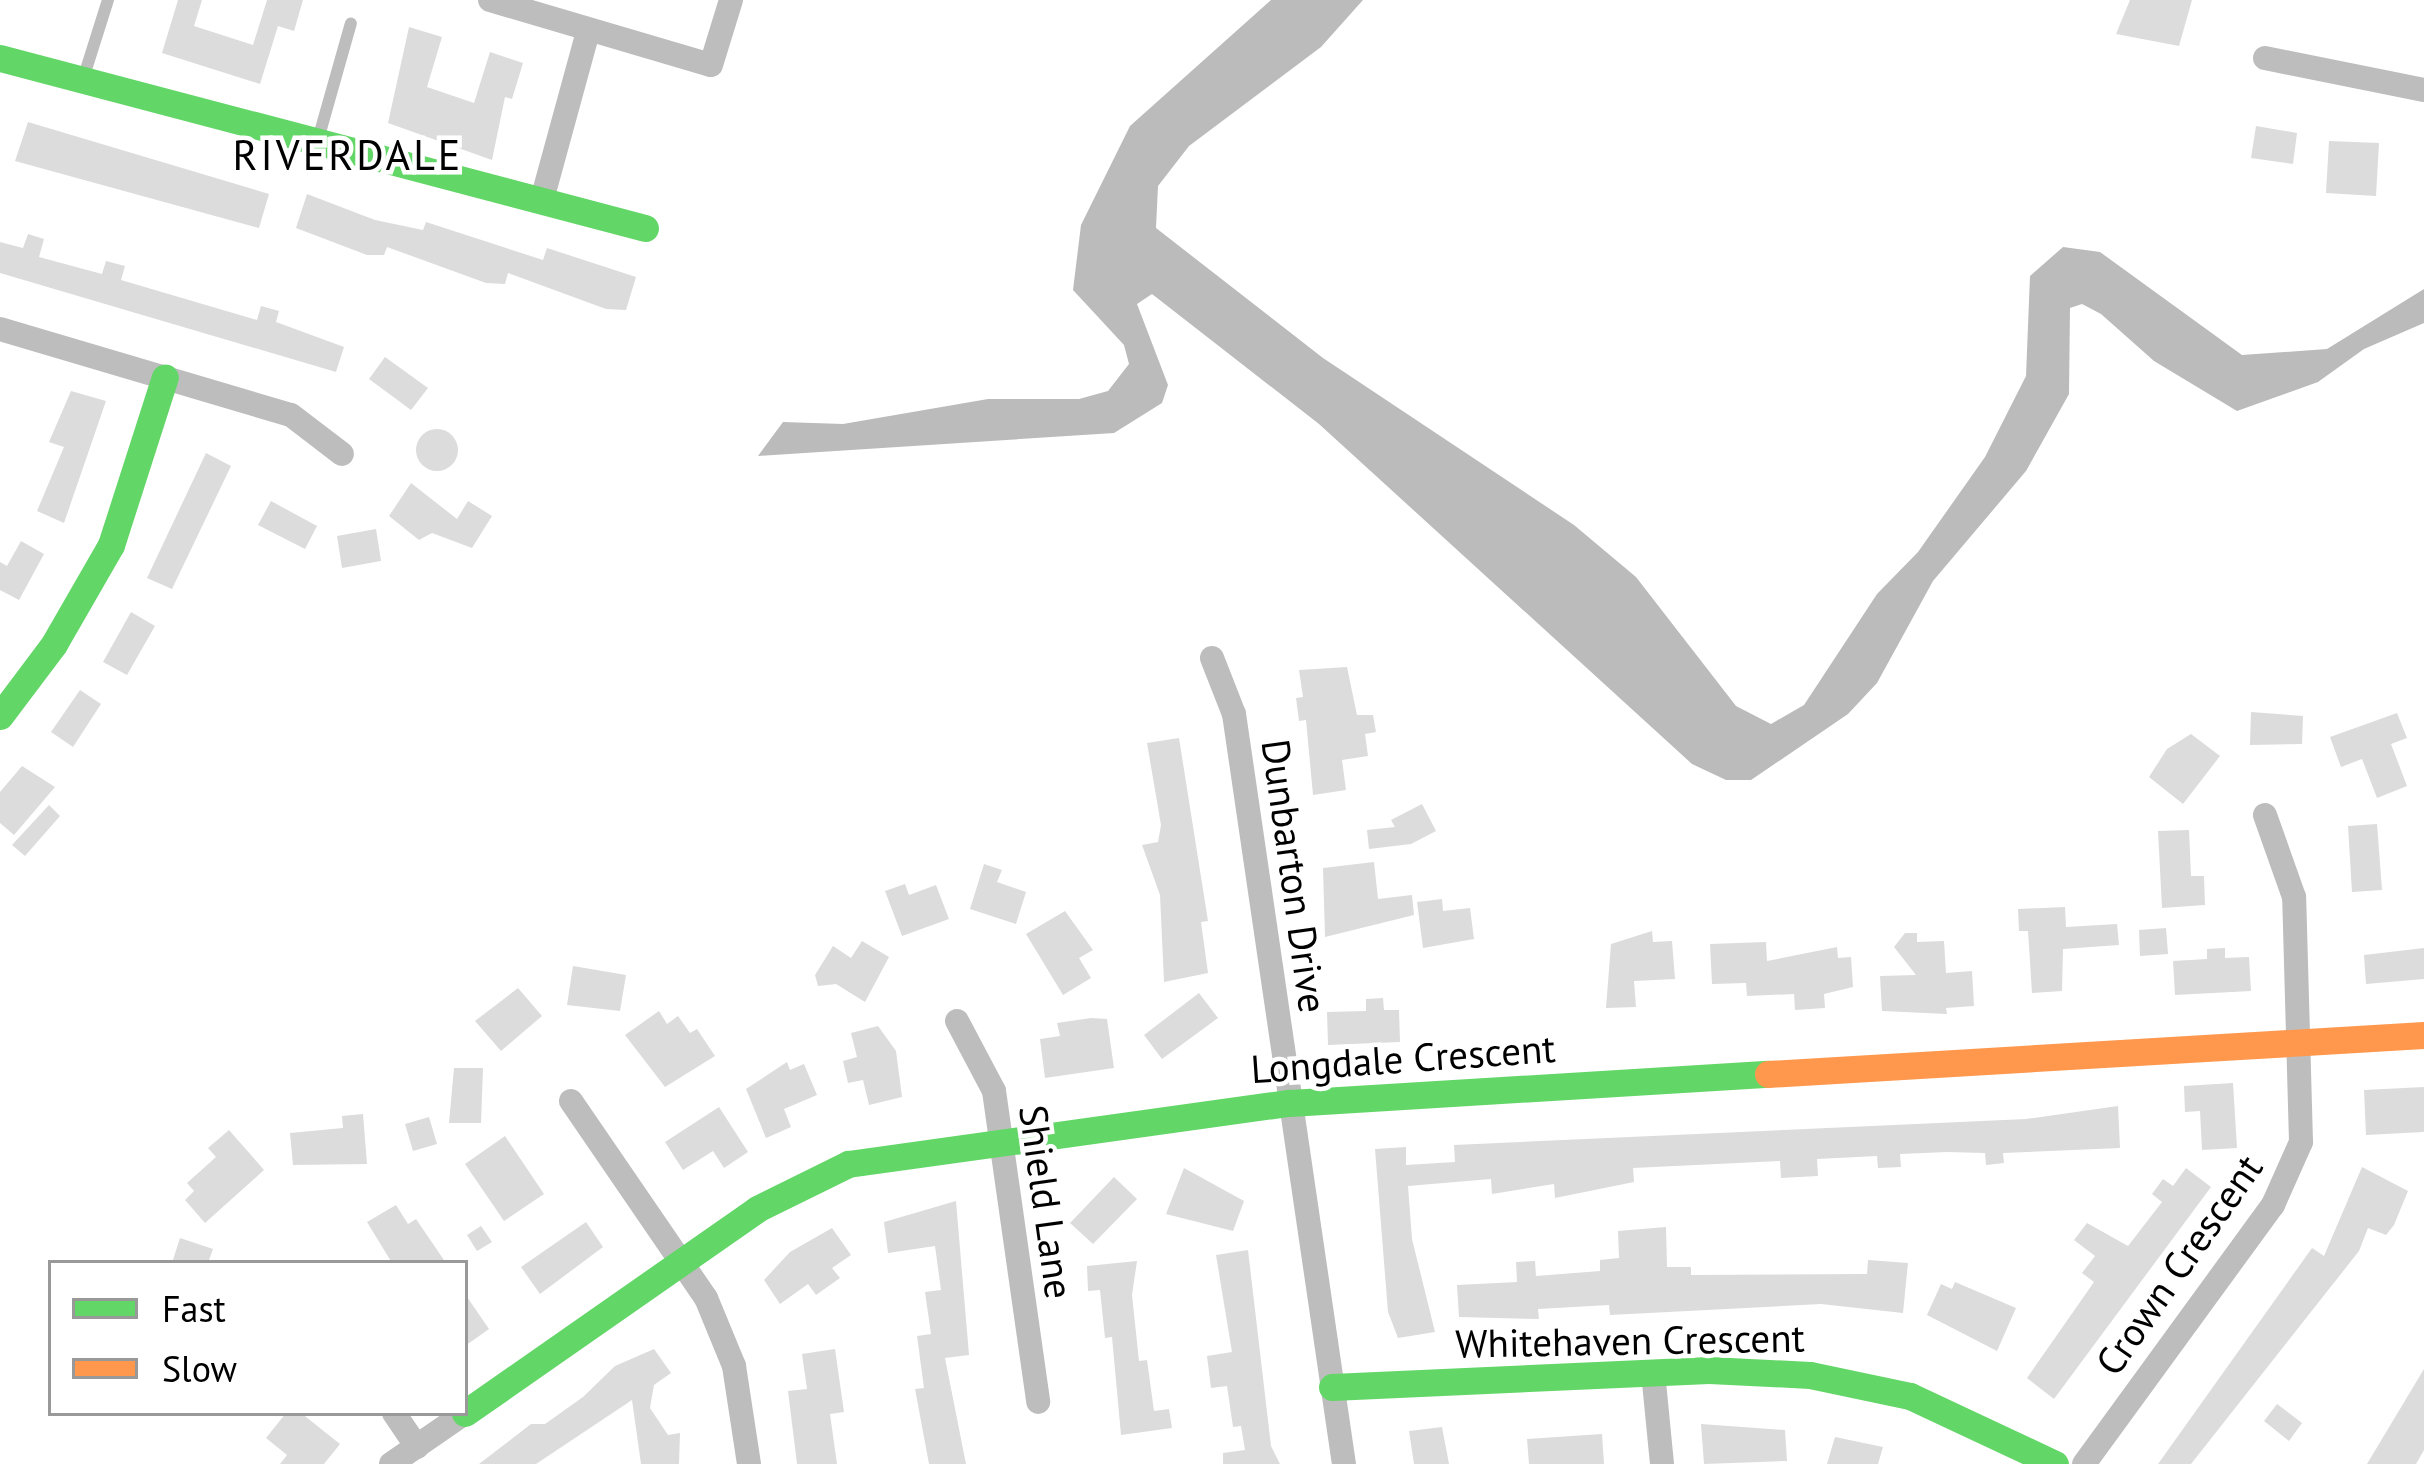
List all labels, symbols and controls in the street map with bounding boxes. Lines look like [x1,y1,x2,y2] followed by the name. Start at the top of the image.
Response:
[233,130,463,180] district label: RIVERDALE
[1252,736,1336,1016] street label: Dunbarton Drive
[1249,1025,1557,1093] street label: Longdale Crescent
[1009,1102,1083,1302] street label: Shield Lane
[2086,1146,2272,1384] street label: Crown Crescent
[48,1260,468,1416] legend
[162,1285,226,1332] text: Fast
[1455,1315,1805,1367] street label: Whitehaven Crescent
[162,1345,237,1392] text: Slow

